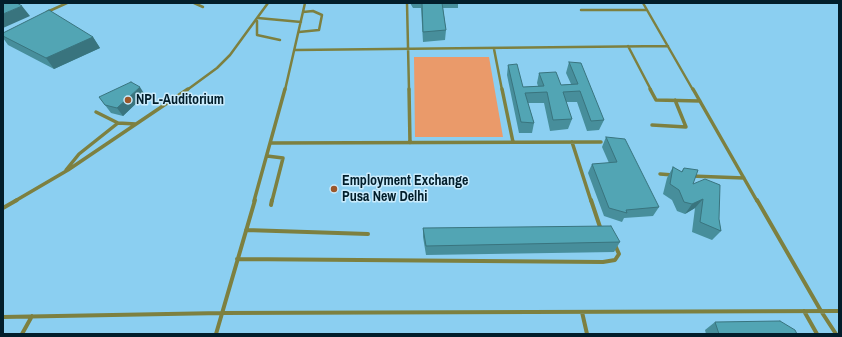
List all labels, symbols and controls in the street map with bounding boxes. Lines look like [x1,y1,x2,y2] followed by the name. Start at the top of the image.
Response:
[136,92,224,108] place label: NPL-Auditorium
[123,95,133,105] marker: NPL-Auditorium
[342,173,468,206] place label: Employment Exchange Pusa New Delhi
[329,184,339,194] marker: Employment Exchange Pusa New Delhi

